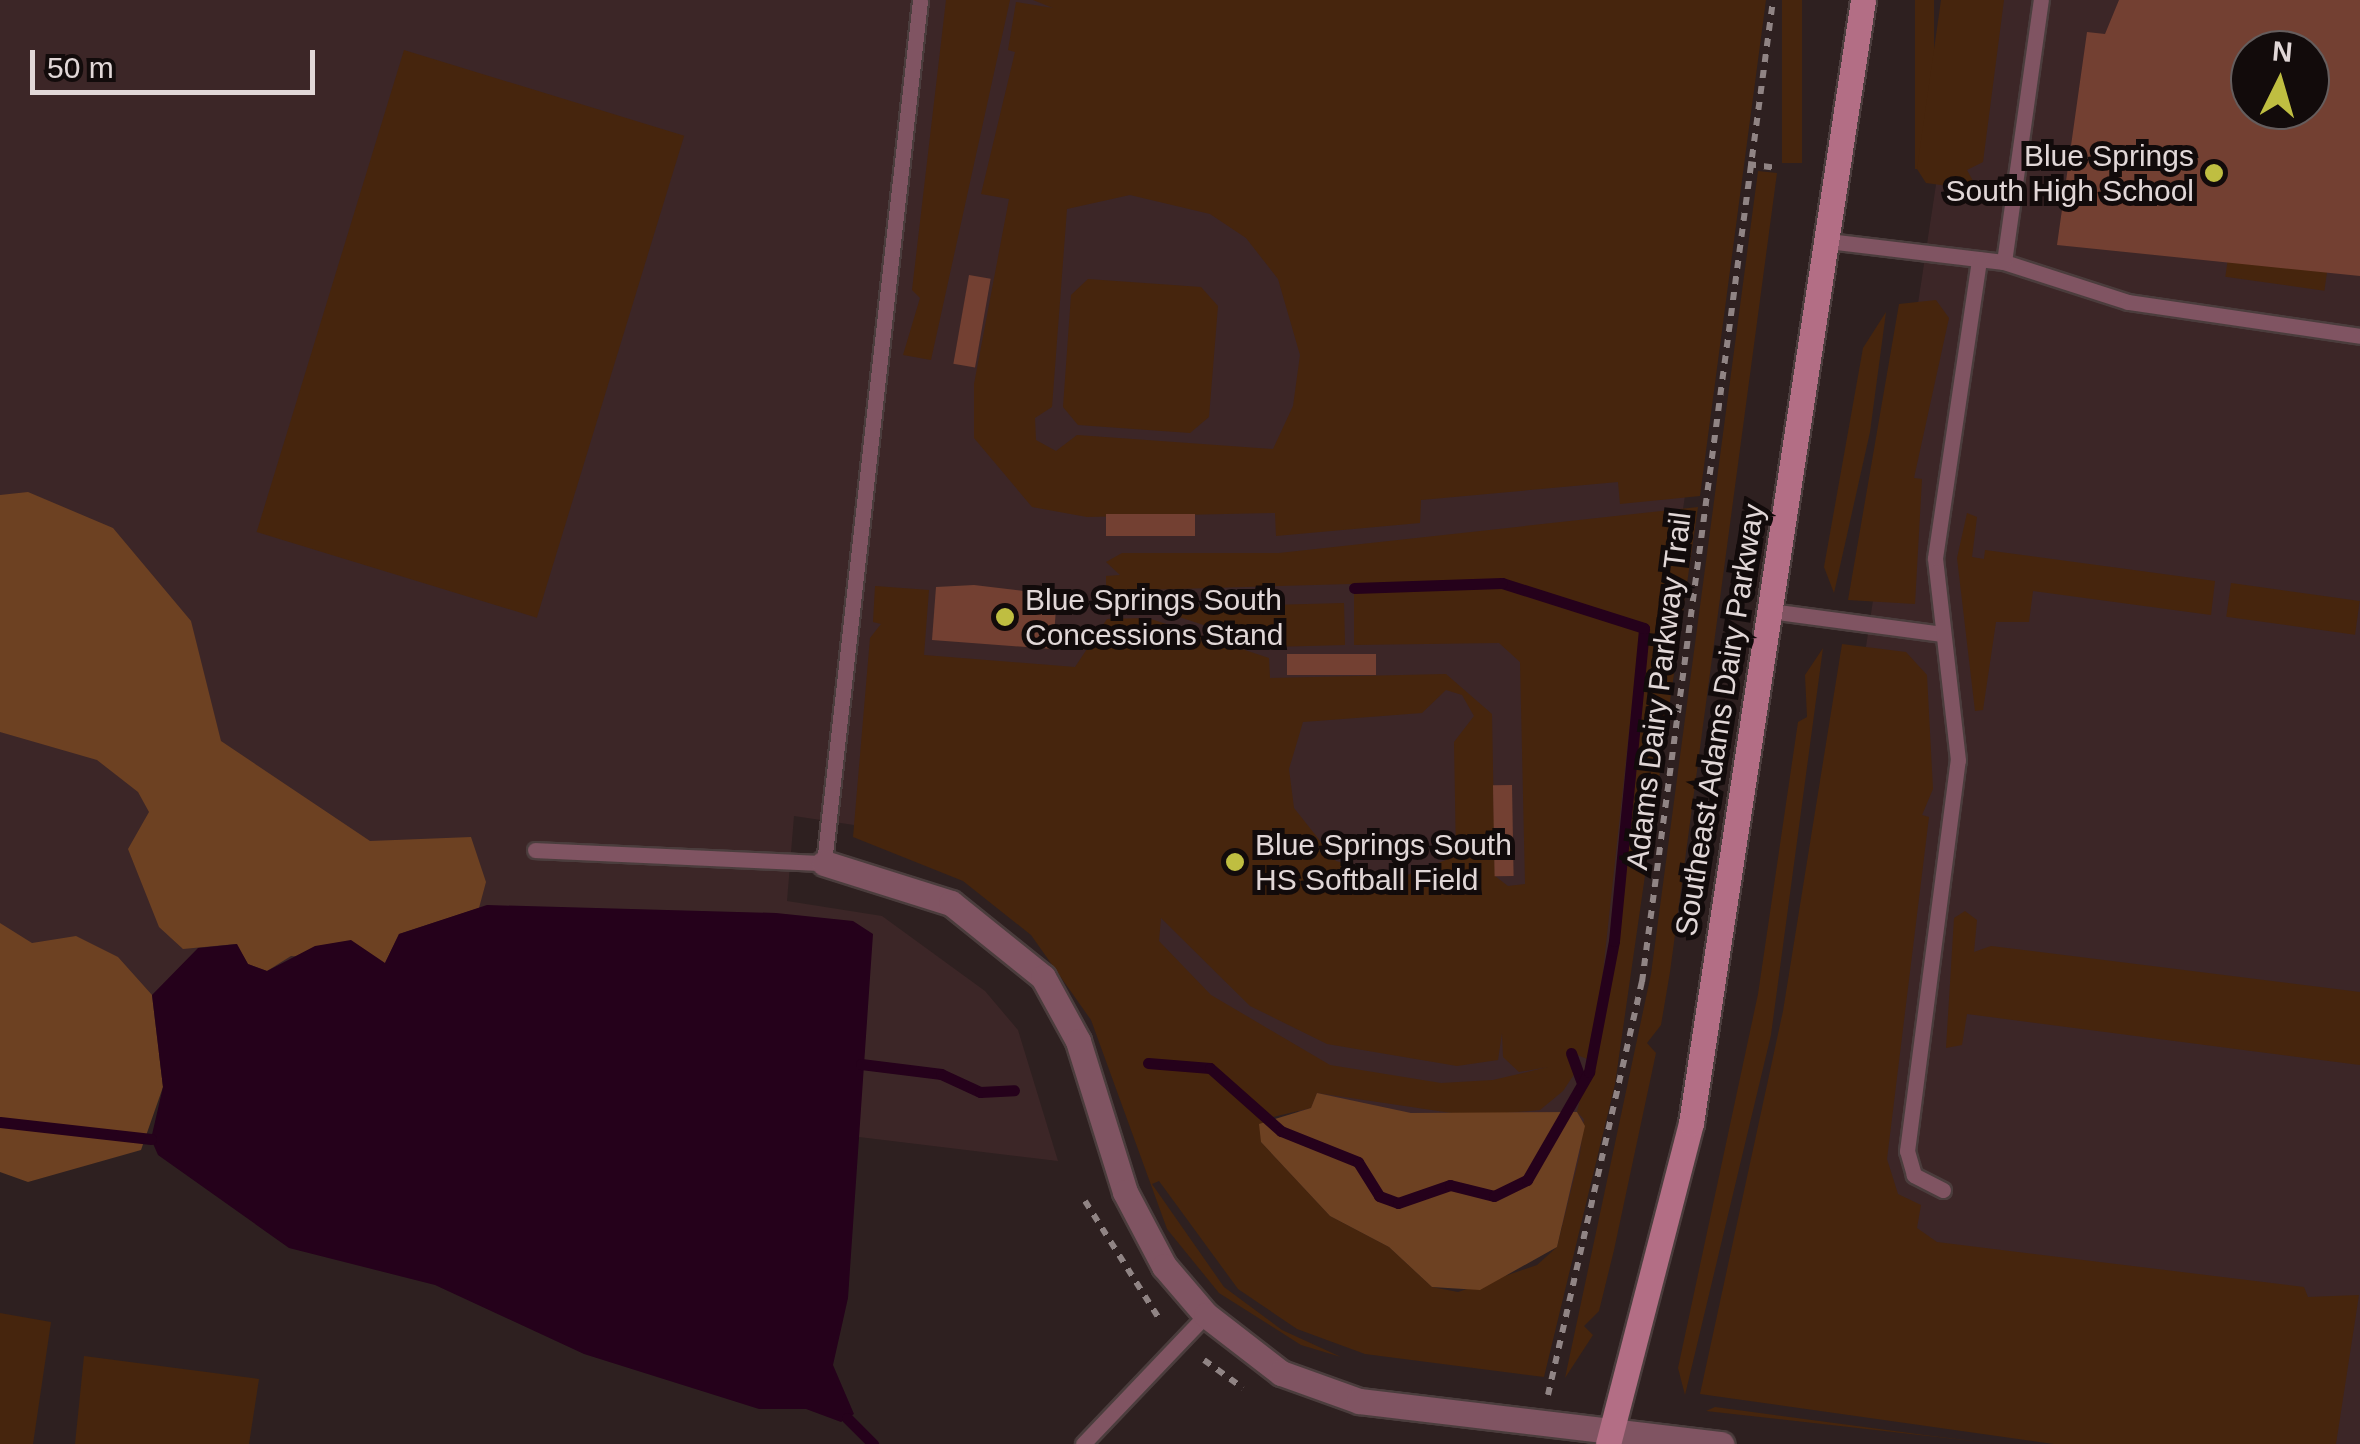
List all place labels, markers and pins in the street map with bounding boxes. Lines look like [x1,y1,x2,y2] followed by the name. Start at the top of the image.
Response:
[1946,138,2194,208] place label: Blue Springs South High School
[2203,162,2225,184] marker: Blue Springs South High School
[1025,582,1283,652] place label: Blue Springs South Concessions Stand
[994,606,1016,628] marker: Blue Springs South Concessions Stand
[1255,827,1512,898] place label: Blue Springs South HS Softball Field
[1224,851,1246,873] marker: Blue Springs South HS Softball Field

